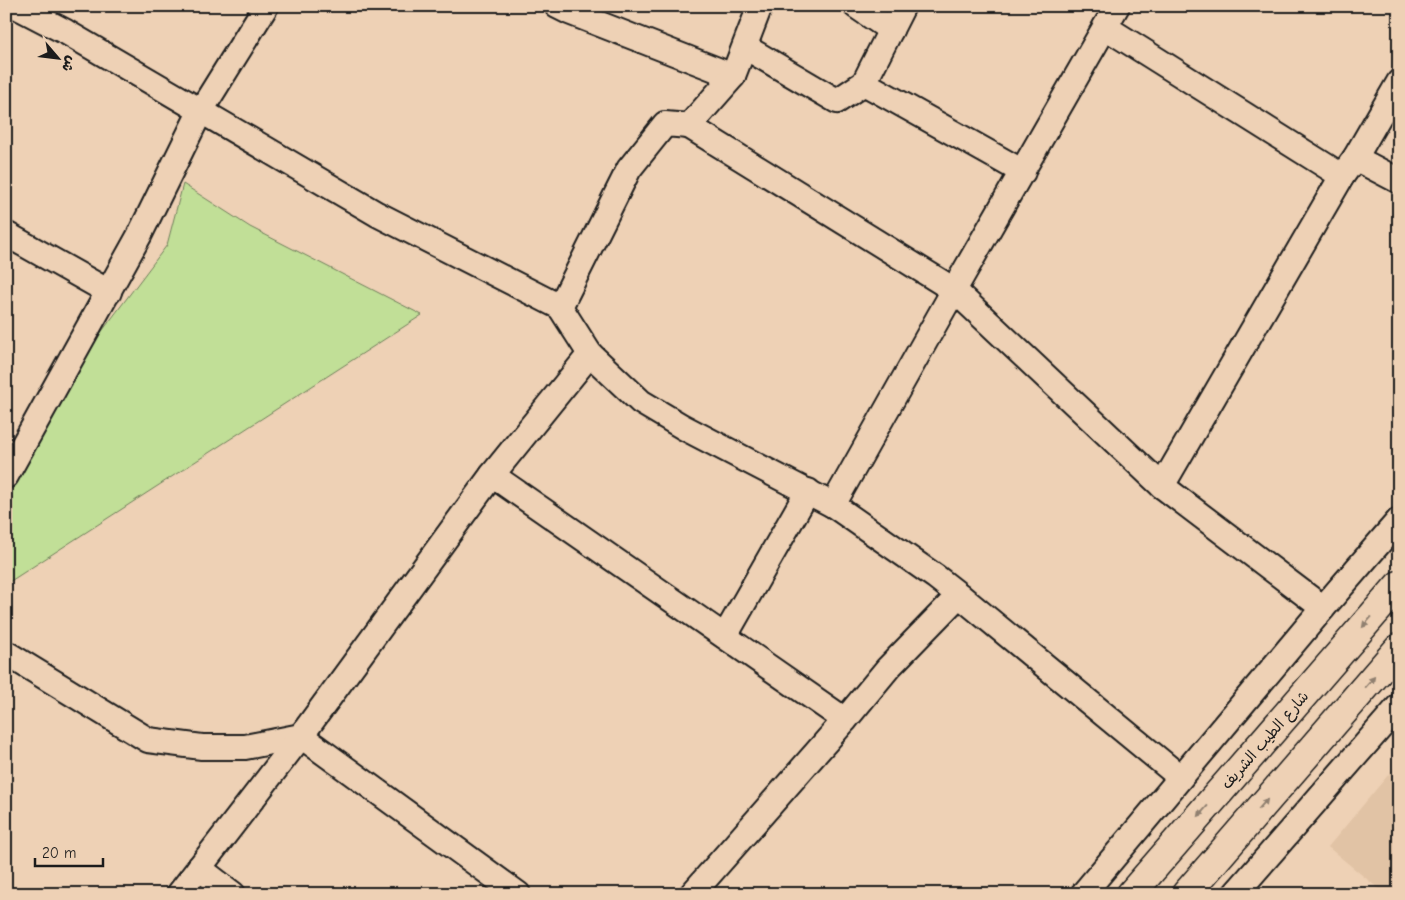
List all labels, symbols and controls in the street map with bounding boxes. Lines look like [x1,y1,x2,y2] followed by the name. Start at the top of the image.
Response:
[32,32,82,82] north arrow
[58,53,80,75] text: ش
[1361,616,1373,628] one-way arrow
[1364,676,1376,688] one-way arrow
[1217,687,1313,793] street label: شارع الطيب الشريف
[1258,798,1269,811] one-way arrow
[1198,805,1209,817] one-way arrow
[35,835,102,867] scale bar
[42,844,76,862] text: 20 m

